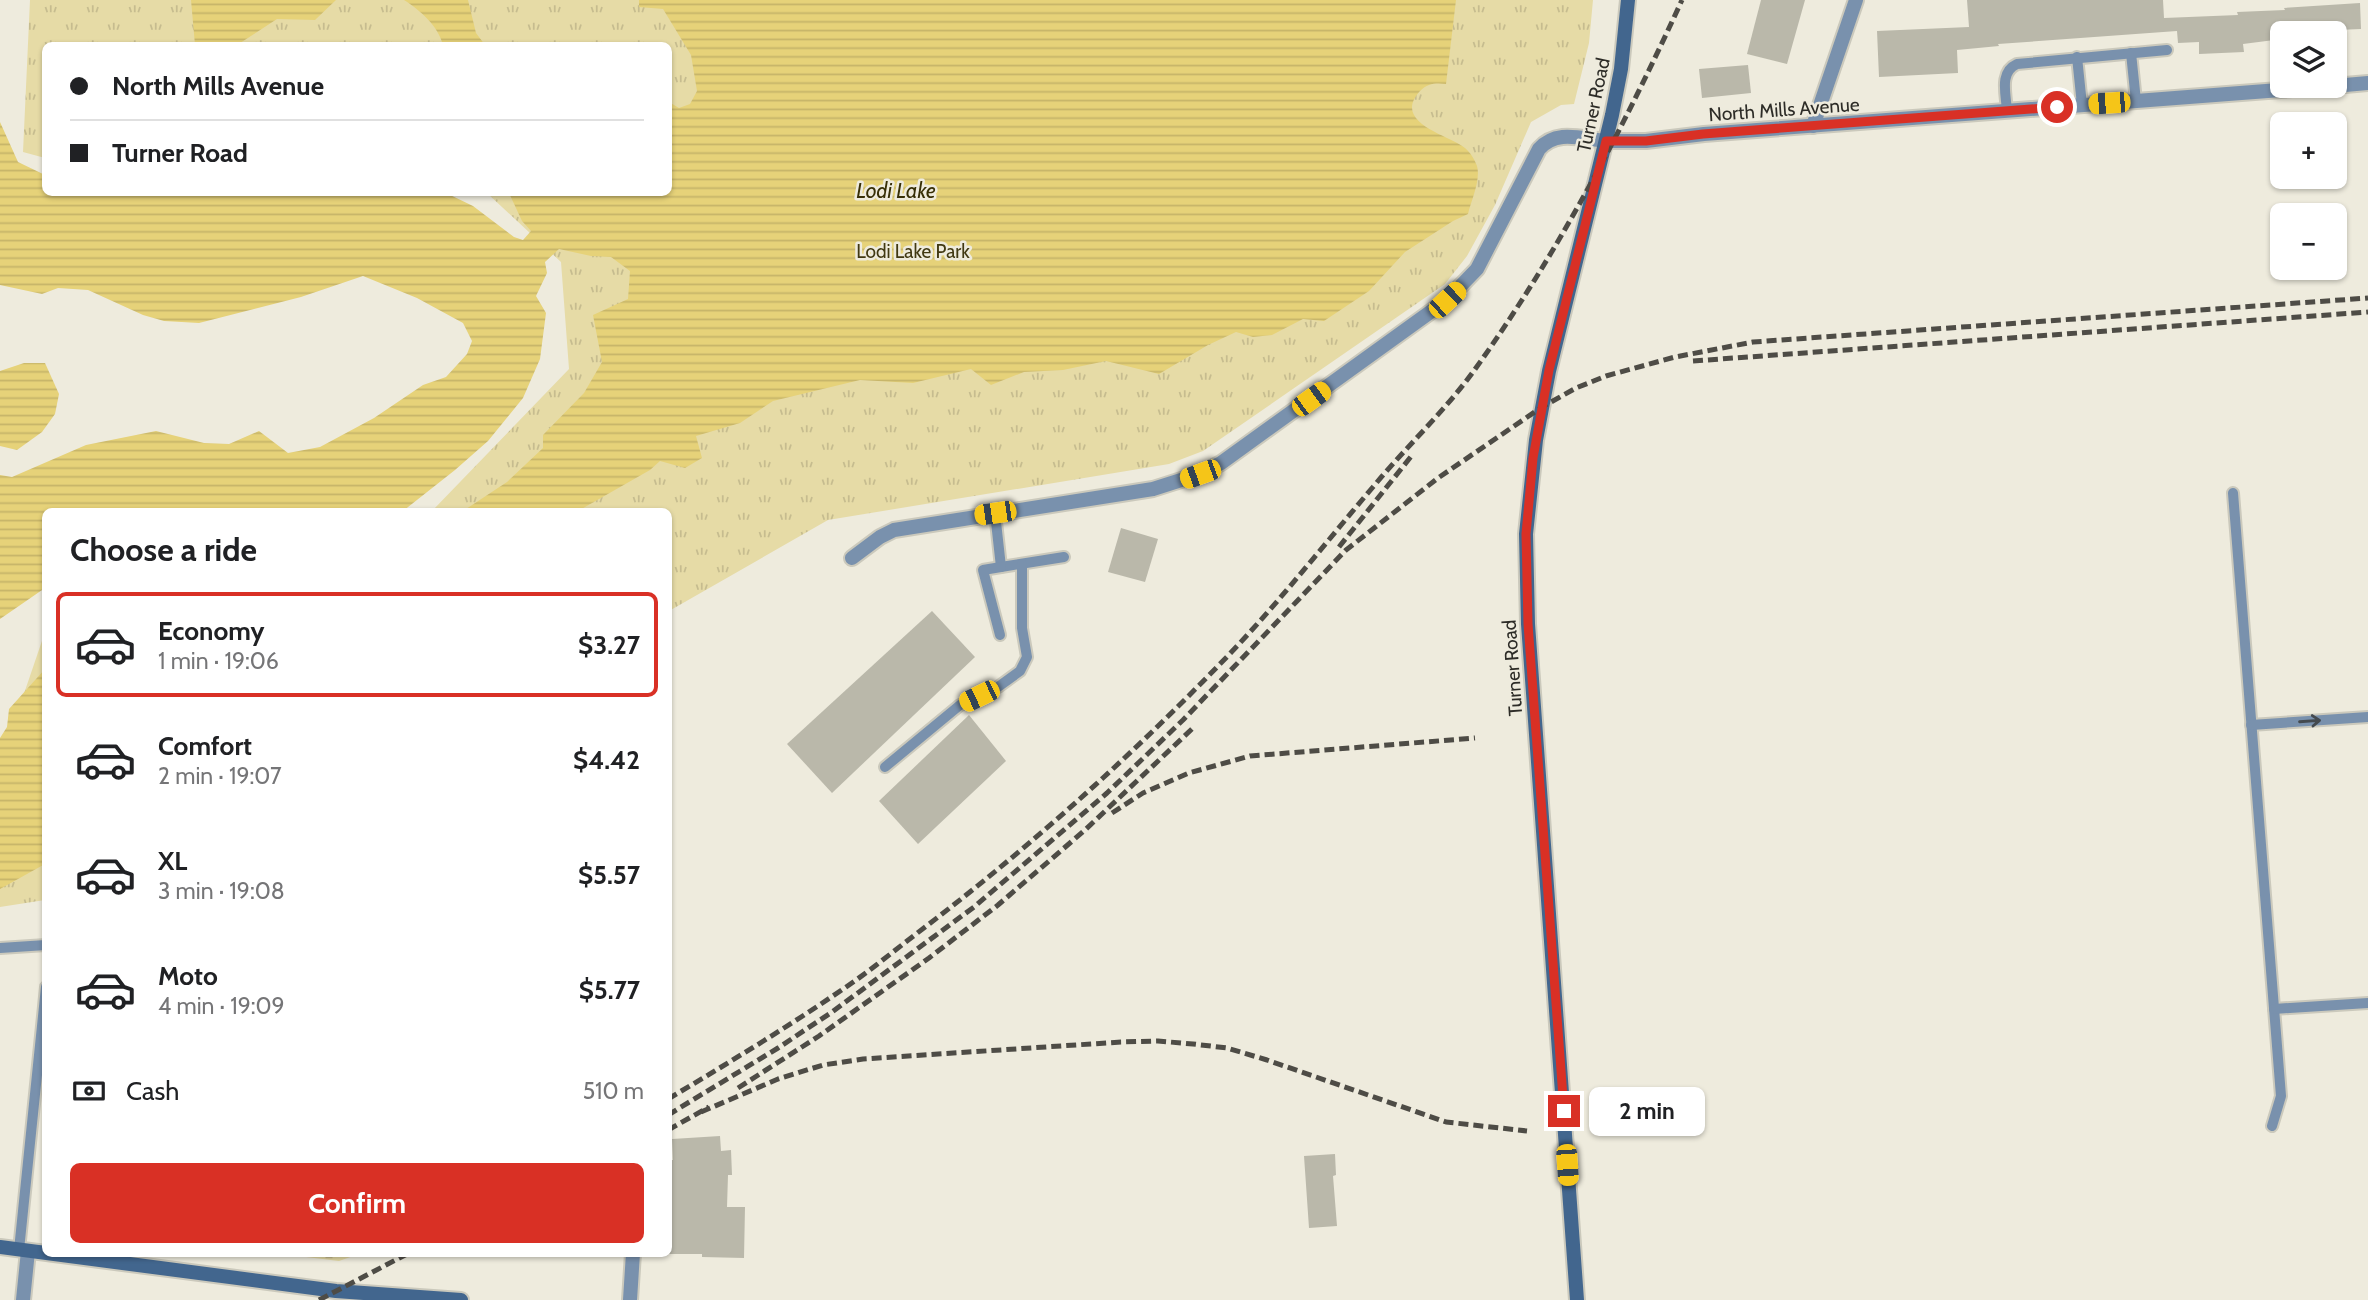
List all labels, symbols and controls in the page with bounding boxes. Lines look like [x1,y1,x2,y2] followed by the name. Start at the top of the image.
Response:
[2270,21,2347,280] map controls
[2270,21,2347,98] button: layers
[1572,56,1615,155] street label: Turner Road
[112,70,324,102] text: North Mills Avenue
[2041,91,2073,123] route start
[2088,91,2131,115] car
[1708,93,1861,126] street label: North Mills Avenue
[2270,112,2347,189] button: +
[112,137,248,169] text: Turner Road
[856,178,936,203] water label: Lodi Lake
[2270,203,2347,280] button: −
[856,240,970,263] park label: Lodi Lake Park
[1425,278,1470,322] car
[1288,378,1335,420] car
[1177,457,1224,491] car
[973,500,1018,526] car
[70,530,257,569] text: Choose a ride
[74,613,137,676] icon: car
[158,615,264,647] text: Economy
[1498,619,1527,717] street label: Turner Road
[578,629,640,661] text: $3.27
[158,647,279,675] text: 1 min · 19:06
[956,677,1003,715] car
[2298,715,2321,728] one-way arrow
[74,728,137,791] icon: car
[158,730,252,762] text: Comfort
[573,744,640,776] text: $4.42
[158,762,282,790] text: 2 min · 19:07
[74,843,137,906] icon: car
[158,845,187,877] text: XL
[578,859,640,891] text: $5.57
[158,877,285,905] text: 3 min · 19:08
[74,958,137,1021] icon: car
[158,960,218,992] text: Moto
[579,974,640,1006] text: $5.77
[158,992,285,1020] text: 4 min · 19:09
[70,1072,108,1110] icon: cash
[126,1075,179,1107] text: Cash
[583,1077,644,1105] text: 510 m
[1588,1086,1704,1136] callout: 2 min
[1548,1095,1580,1127] route end
[1619,1097,1675,1125] text: 2 min
[1556,1143,1579,1187] car
[70,1163,644,1243] button: Confirm

